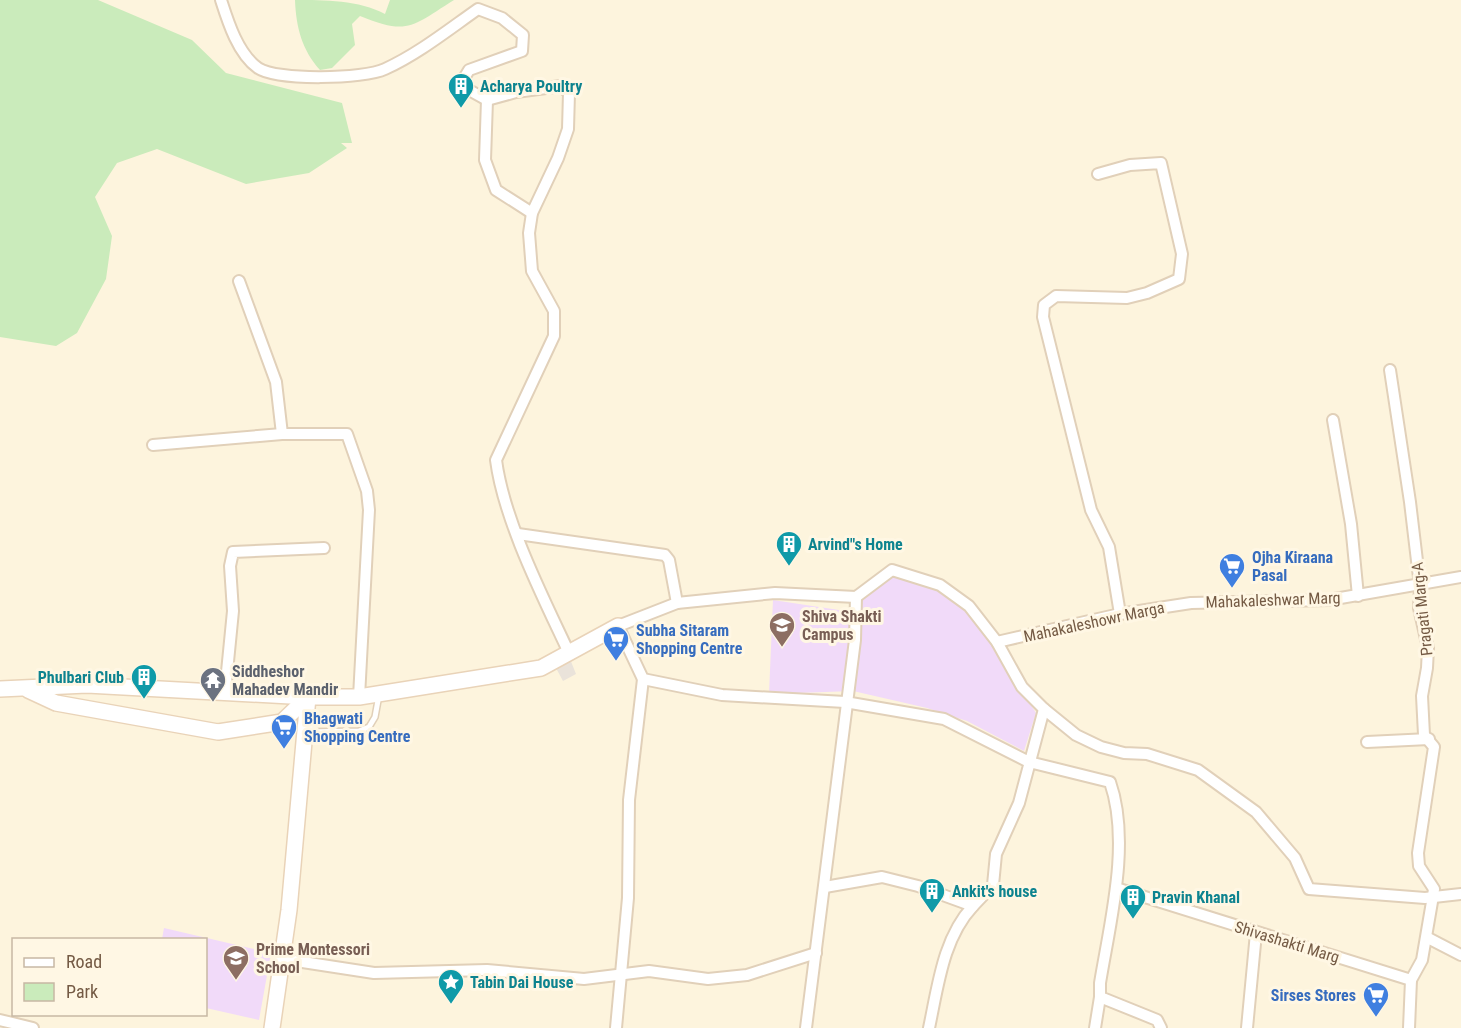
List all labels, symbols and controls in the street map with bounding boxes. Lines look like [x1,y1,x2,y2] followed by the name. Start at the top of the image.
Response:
[446,71,476,109] building icon: Acharya Poultry
[480,77,582,96] place label: Acharya Poultry
[774,529,804,567] building icon: Arvind"s Home
[808,535,903,554] place label: Arvind"s Home
[1252,548,1334,585] place label: Ojha Kiraana Pasal
[1217,551,1247,589] supermarket icon: Ojha Kiraana Pasal
[1408,561,1436,657] street label: Pragati Marg-A
[1205,588,1341,612] street label: Mahakaleshwar Marg
[1022,598,1166,646] street label: Mahakaleshowr Marga
[802,607,881,644] place label: Shiva Shakti Campus
[767,610,797,648] school or university icon: Shiva Shakti Campus
[636,621,743,658] place label: Subha Sitaram Shopping Centre
[601,624,631,662] supermarket icon: Subha Sitaram Shopping Centre
[129,662,159,700] building icon: Phulbari Club
[232,662,338,699] place label: Siddheshor Mahadev Mandir
[198,665,228,703] temple icon: Siddheshor Mahadev Mandir
[38,668,124,687] place label: Phulbari Club
[304,709,411,746] place label: Bhagwati Shopping Centre
[269,712,299,750] supermarket icon: Bhagwati Shopping Centre
[917,876,947,914] building icon: Ankit's house
[952,882,1037,901] place label: Ankit's house
[1118,882,1148,920] building icon: Pravin Khanal
[1152,888,1240,907] place label: Pravin Khanal
[1232,917,1342,967] street label: Shivashakti Marg
[12,938,207,1016] legend
[256,940,370,977] place label: Prime Montessori School
[221,943,251,981] school or university icon: Prime Montessori School
[66,951,102,972] text: Road
[436,967,466,1005] place icon: Tabin Dai House
[470,973,574,992] place label: Tabin Dai House
[1361,980,1391,1018] supermarket icon: Sirses Stores
[66,981,98,1002] text: Park
[1271,986,1356,1005] place label: Sirses Stores

